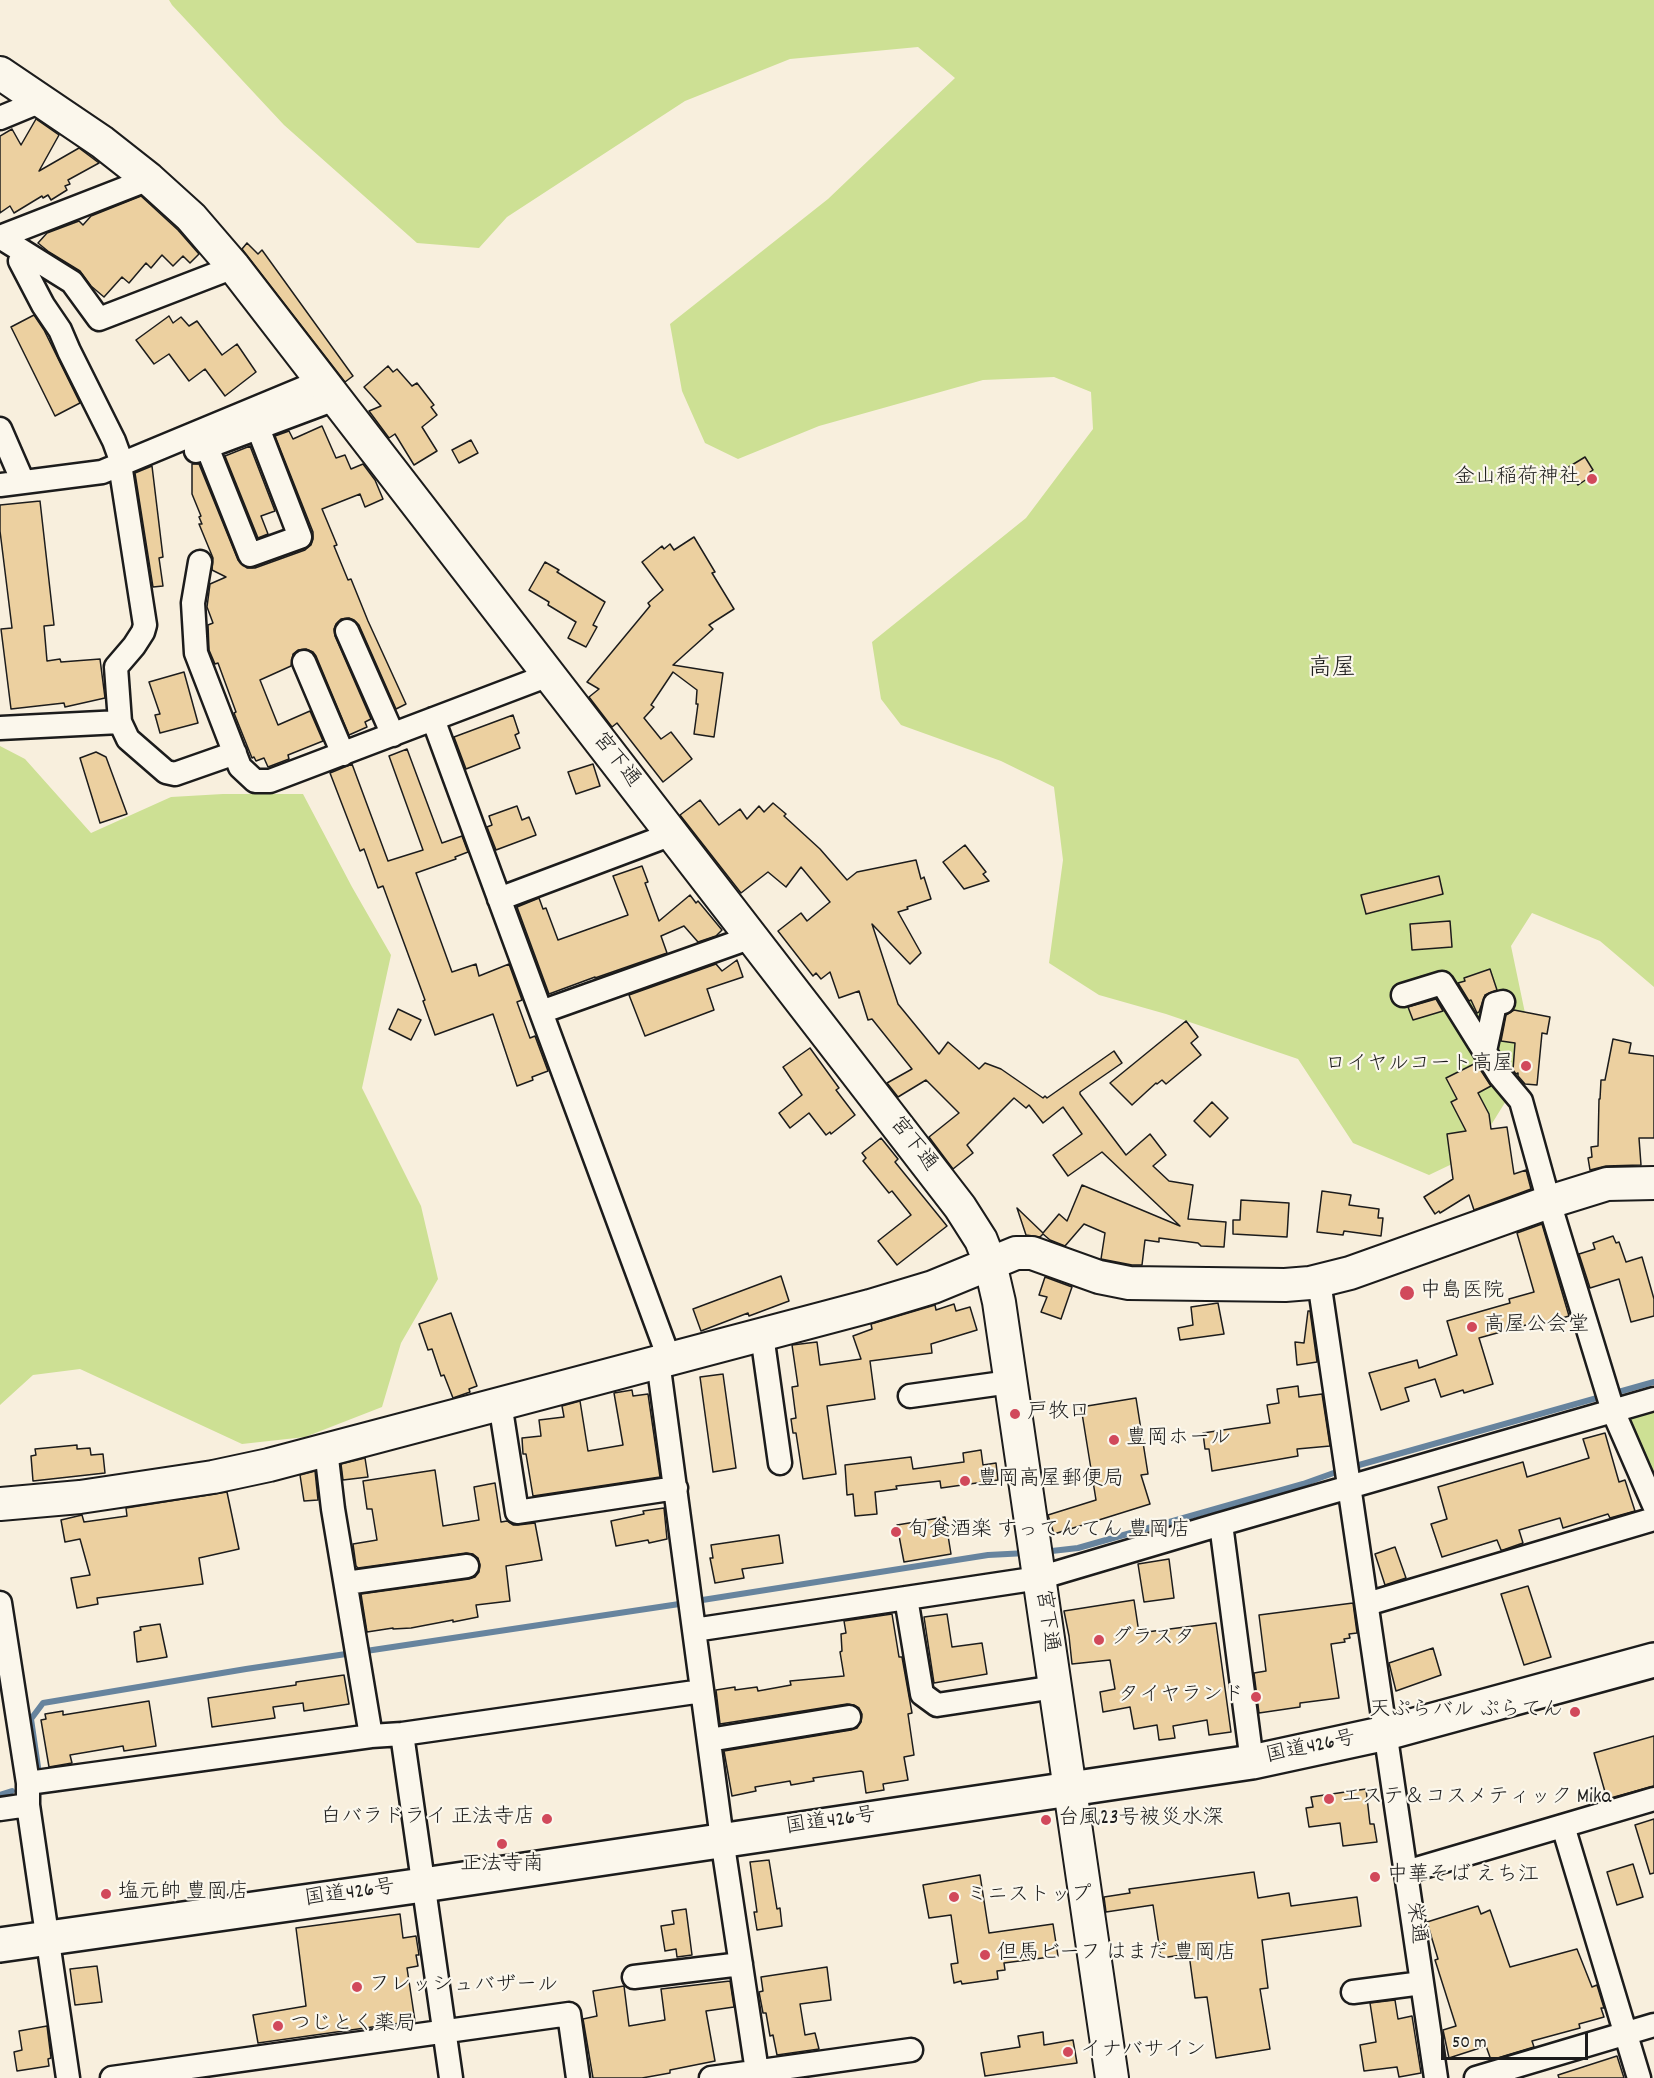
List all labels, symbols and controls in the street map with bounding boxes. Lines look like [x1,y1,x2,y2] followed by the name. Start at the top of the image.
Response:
[1454,466,1580,492] place label: 金山稲荷神社
[1585,472,1599,486] marker: 金山稲荷神社
[1308,657,1356,685] district label: 高屋
[586,728,644,794] street label: 宮下通
[1325,1053,1514,1079] place label: ロイヤルコート高屋
[1519,1059,1533,1073] marker: ロイヤルコート高屋
[883,1112,941,1178] street label: 宮下通
[1420,1280,1504,1306] place label: 中島医院
[1398,1284,1416,1302] marker: 中島医院
[1484,1314,1589,1340] place label: 高屋公会堂
[1465,1320,1479,1334] marker: 高屋公会堂
[1027,1401,1090,1427] place label: 戸牧口
[1008,1407,1022,1421] marker: 戸牧口
[1126,1427,1231,1453] place label: 豊岡ホール
[1107,1433,1121,1447] marker: 豊岡ホール
[977,1468,1124,1494] place label: 豊岡高屋郵便局
[958,1474,972,1488] marker: 豊岡高屋郵便局
[908,1519,1191,1545] place label: 旬食酒楽 すってんてん 豊岡店
[889,1525,903,1539] marker: 旬食酒楽 すってんてん 豊岡店
[1028,1588,1062,1654] street label: 宮下通
[1111,1627,1195,1653] place label: グラスタ
[1092,1633,1106,1647] marker: グラスタ
[1118,1684,1244,1710] place label: タイヤランド
[1249,1690,1263,1704] marker: タイヤランド
[1369,1699,1563,1725] place label: 天ぷらバル ぷらてん
[1568,1705,1582,1719] marker: 天ぷらバル ぷらてん
[1264,1727,1358,1771] street label: 国道426号
[1341,1786,1611,1812] place label: エステ＆コスメティック Mika
[1322,1792,1336,1806] marker: エステ＆コスメティック Mika
[784,1804,878,1842] street label: 国道426号
[320,1806,535,1832] place label: 白バラドライ 正法寺店
[1058,1807,1224,1833] place label: 台風23号被災水深
[540,1812,554,1826] marker: 白バラドライ 正法寺店
[1039,1813,1053,1827] marker: 台風23号被災水深
[495,1837,509,1851] marker: 正法寺南
[460,1853,544,1879] place label: 正法寺南
[1387,1864,1539,1890] place label: 中華そば えち江
[1368,1870,1382,1884] marker: 中華そば えち江
[303,1876,397,1914] street label: 国道426号
[118,1881,249,1907] place label: 塩元帥 豊岡店
[966,1884,1092,1910] place label: ミニストップ
[99,1887,113,1901] marker: 塩元帥 豊岡店
[947,1890,961,1904] marker: ミニストップ
[1399,1900,1429,1946] street label: 栄通
[997,1942,1237,1968] place label: 但馬ビーフ はまだ 豊岡店
[978,1948,992,1962] marker: 但馬ビーフ はまだ 豊岡店
[369,1974,558,2000] place label: フレッシュバザール
[350,1980,364,1994] marker: フレッシュバザール
[290,2013,416,2039] place label: つじとく薬局
[271,2019,285,2033] marker: つじとく薬局
[1444,2021,1591,2059] scale bar
[1452,2031,1487,2056] text: 50 m
[1080,2039,1206,2065] place label: イナバサイン
[1061,2045,1075,2059] marker: イナバサイン

